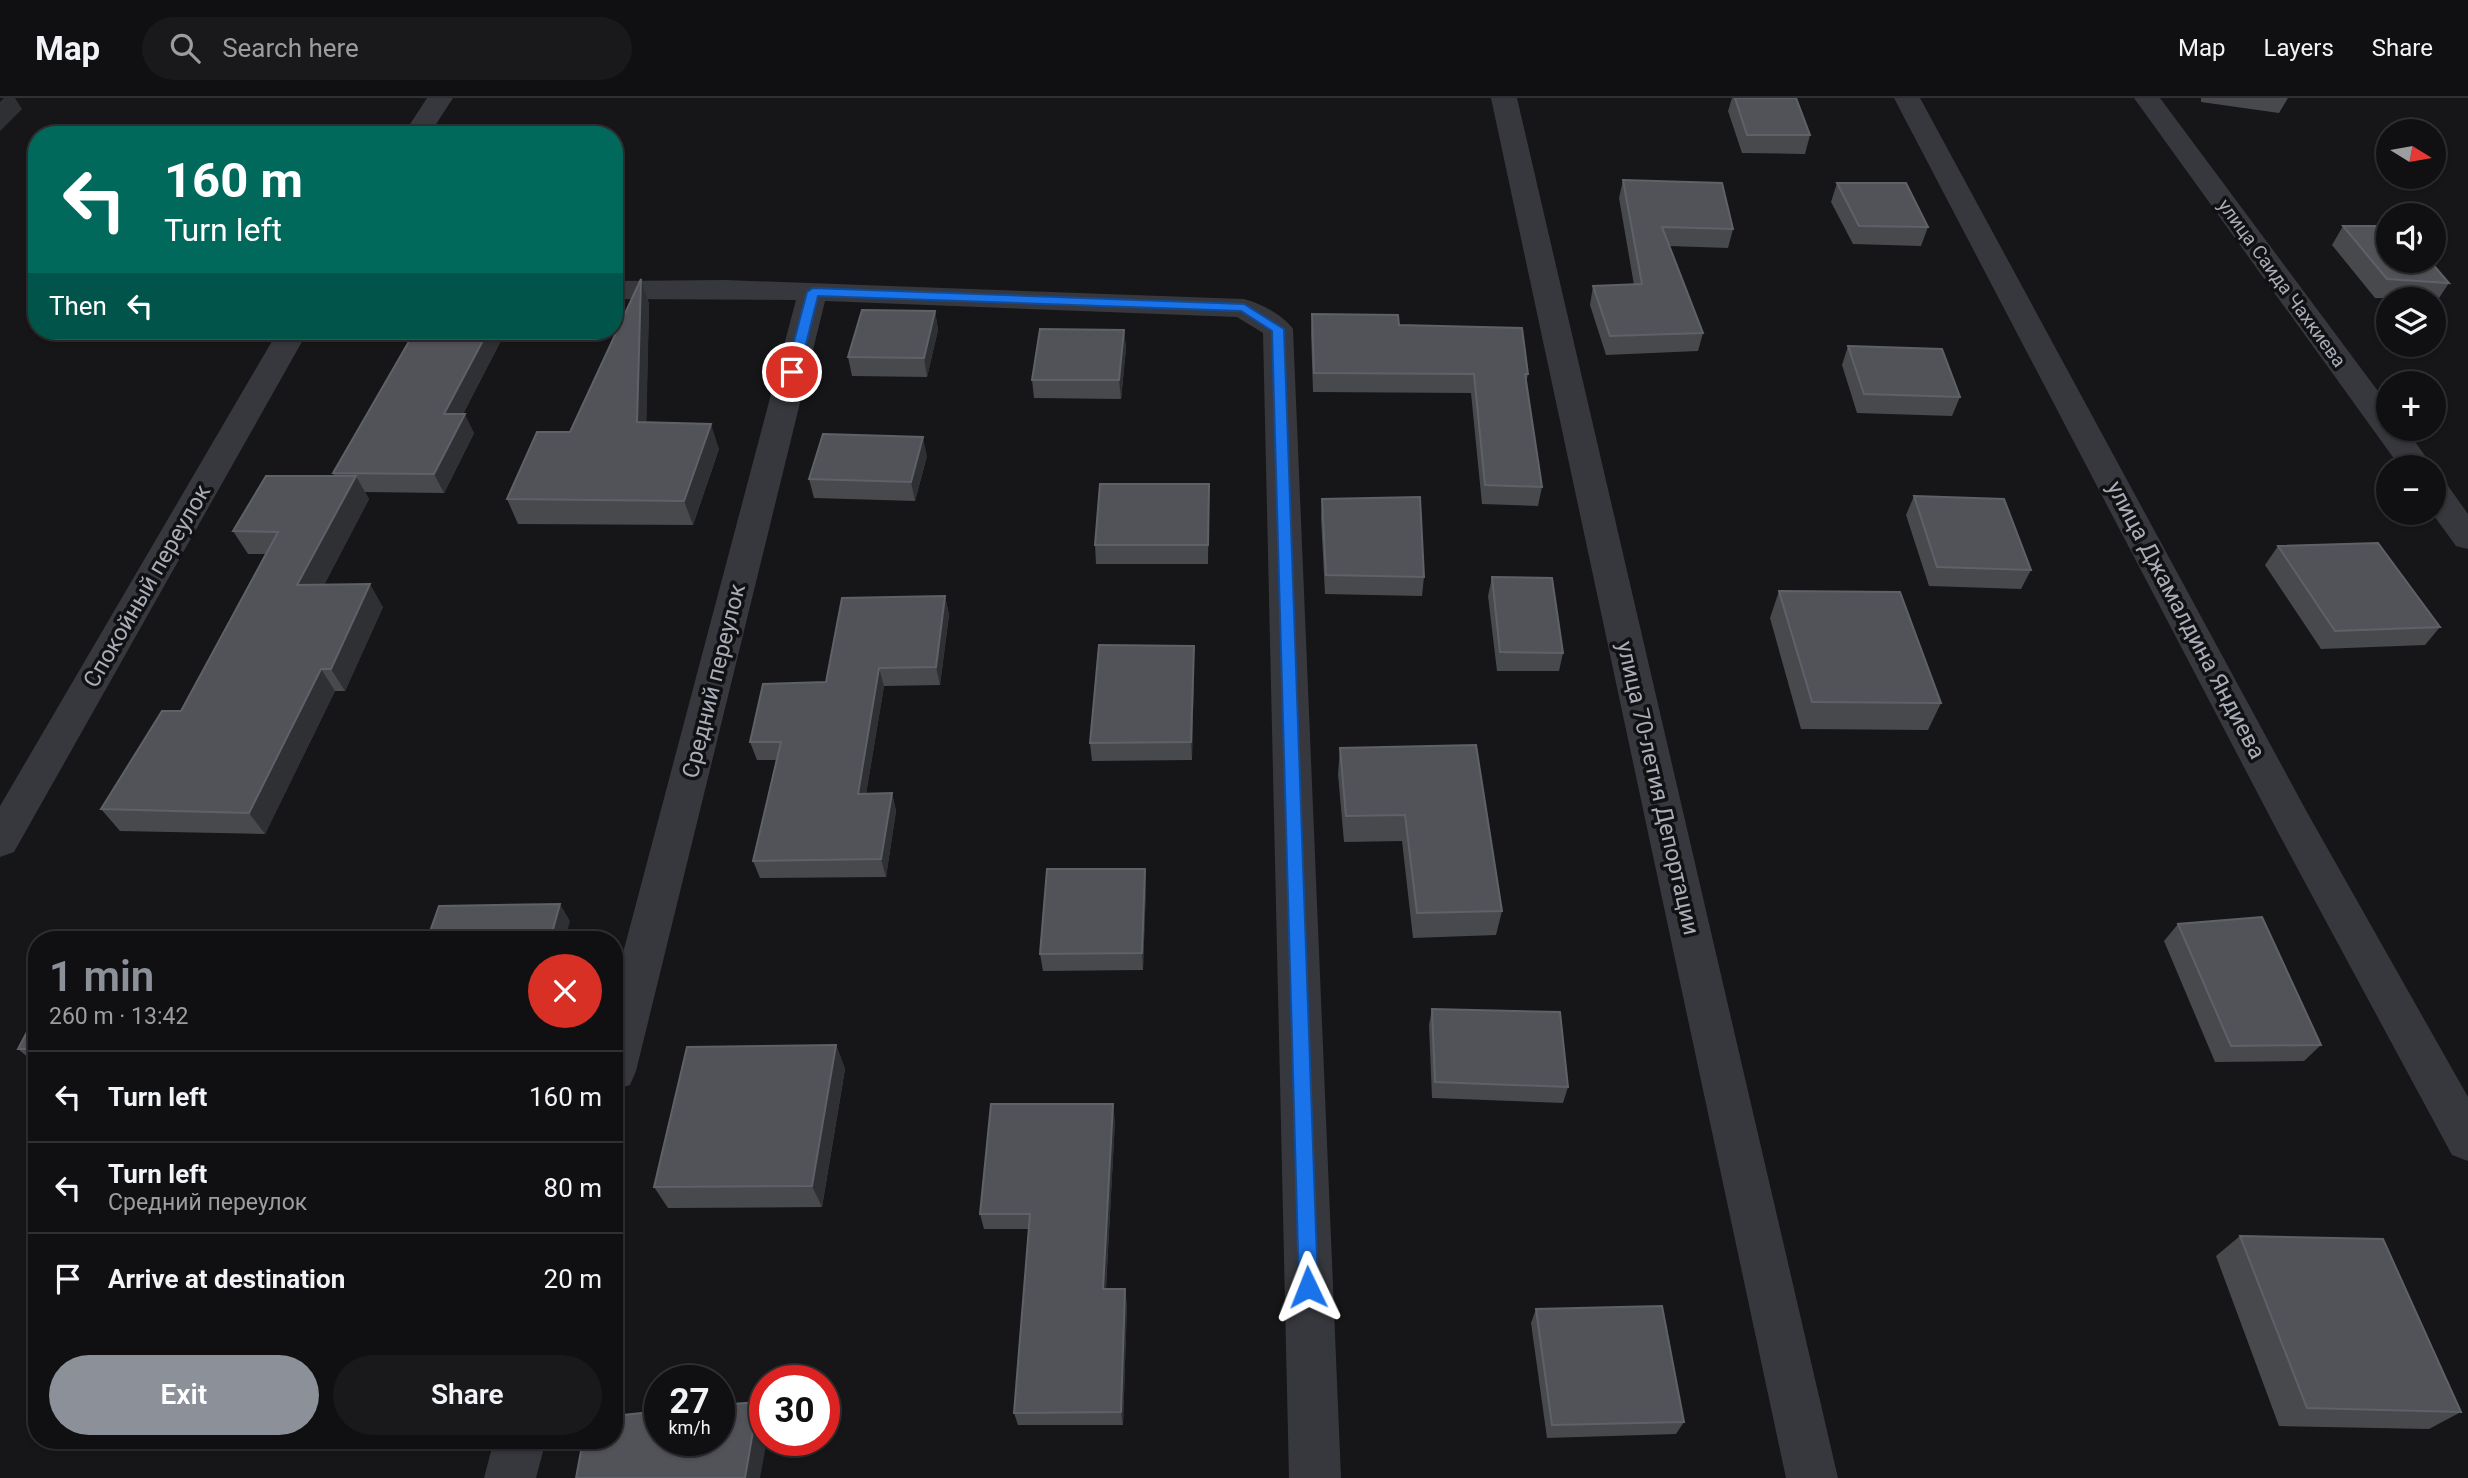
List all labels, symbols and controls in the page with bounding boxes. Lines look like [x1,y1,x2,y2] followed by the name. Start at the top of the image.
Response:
[142,17,632,80] search box
[35,29,100,68] text: Map
[166,29,204,67] icon: search
[222,33,359,63] text: Search here
[2178,34,2226,62] text: Map
[2264,34,2334,62] text: Layers
[2372,34,2433,62] text: Share
[2376,119,2446,189] north arrow
[2376,119,2446,525] map controls
[164,152,303,209] text: 160 m
[49,154,140,245] icon: left
[2213,194,2351,372] street label: улица Саида Чахкиева
[2376,203,2446,273] button: sound
[164,211,282,249] text: Turn left
[121,287,159,325] icon: left
[2376,287,2446,357] button: layers
[49,291,107,321] text: Then
[762,342,822,402] pin
[773,353,811,391] icon: arrive
[2376,371,2446,441] button: +
[2376,455,2446,525] button: −
[2101,476,2271,764] street label: улица Джамалдина Яндиева
[78,479,216,692] street label: Спокойный переулок
[677,581,751,781] street label: Средний переулок
[1611,639,1705,937] street label: улица 70-летия Депортации
[49,952,154,1001] text: 1 min
[528,954,602,1028] button: close
[49,1003,188,1030] text: 260 m · 13:42
[49,1078,87,1116] icon: left
[108,1082,207,1112] text: Turn left
[529,1082,602,1112] text: 160 m
[108,1159,207,1189] text: Turn left
[49,1169,87,1207] icon: left
[544,1173,602,1203] text: 80 m
[108,1189,307,1216] text: Средний переулок
[1271,1250,1345,1324] position arrow
[49,1260,87,1298] icon: arrive
[108,1264,345,1294] text: Arrive at destination
[544,1264,602,1294] text: 20 m
[49,1355,319,1435] button: Exit
[333,1355,602,1435] button: Share
[749,1365,840,1456] speed limit sign: 30
[669,1381,710,1422] text: 27
[668,1417,711,1438] text: km/h

